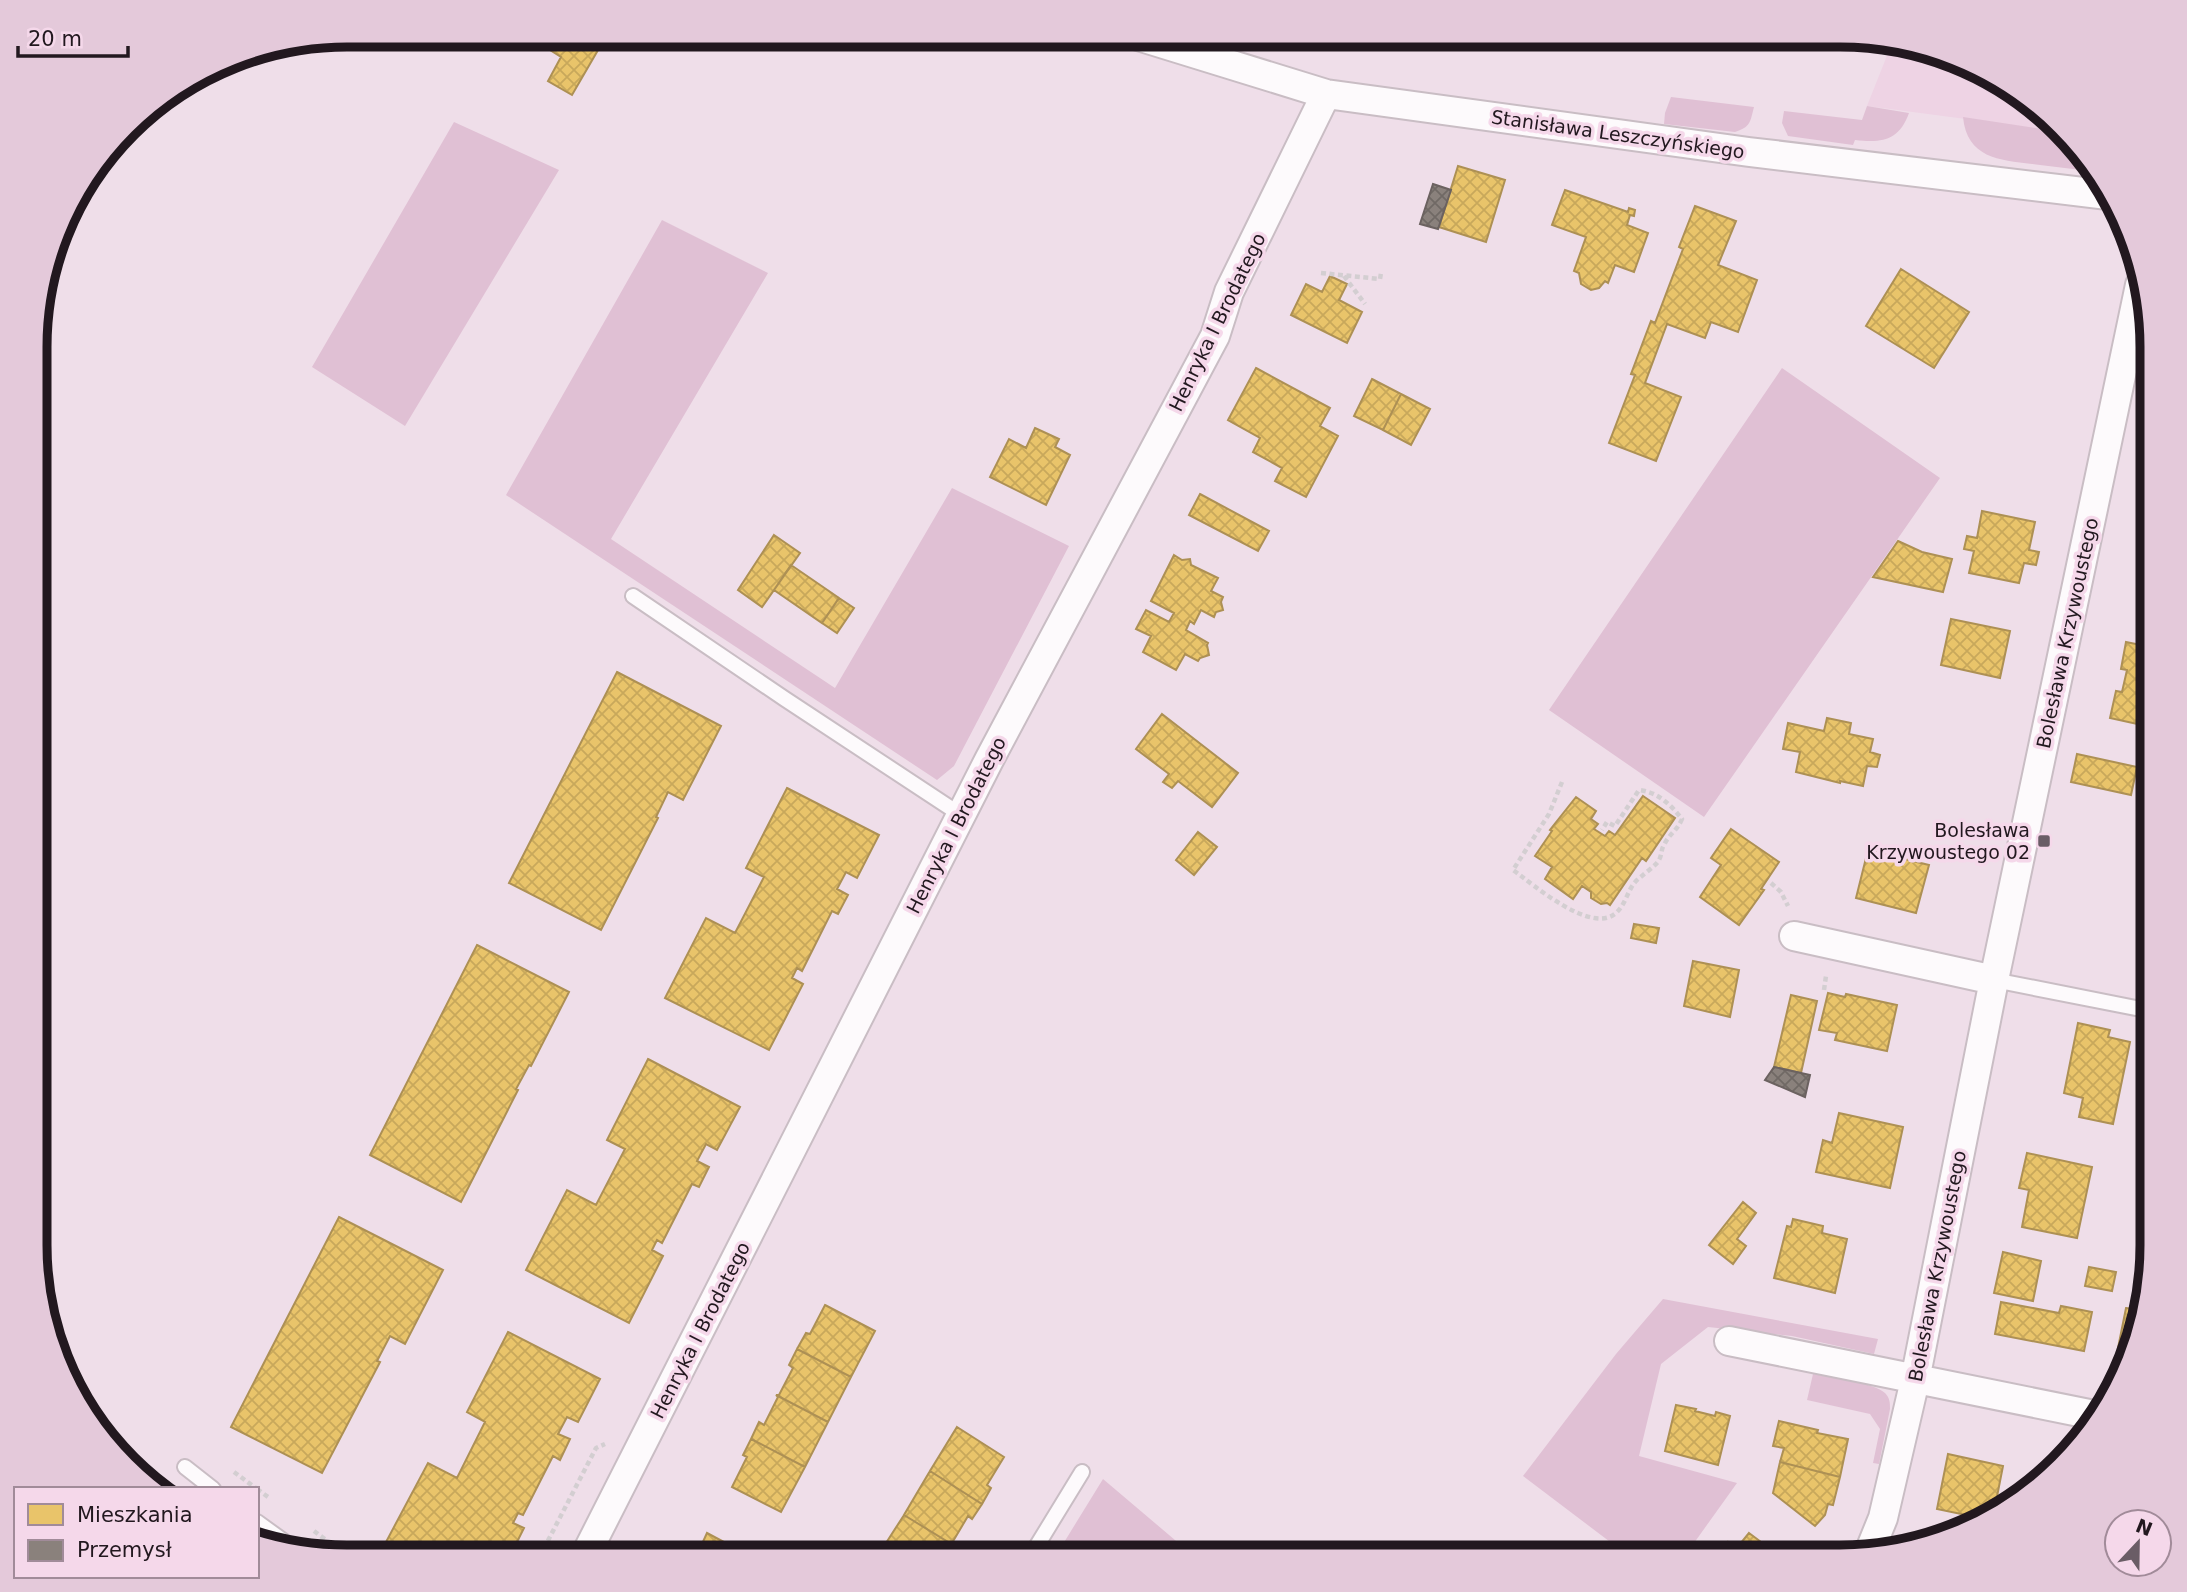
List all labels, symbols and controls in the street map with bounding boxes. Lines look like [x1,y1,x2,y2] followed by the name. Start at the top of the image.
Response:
[18,14,128,58] scale bar
[28,27,82,51] text: 20 m
[1490,105,1746,163] street label: Stanisława Leszczyńskiego
[1164,229,1270,415] street label: Henryka I Brodatego
[2032,516,2102,750] street label: Bolesława Krzywoustego
[902,733,1010,917] street label: Henryka I Brodatego
[1866,819,2030,863] place label: Bolesława Krzywoustego 02
[2036,833,2052,849] marker: Bolesława Krzywoustego 02
[1904,1148,1970,1384] street label: Bolesława Krzywoustego
[646,1238,754,1422] street label: Henryka I Brodatego
[14,1487,259,1578] legend
[77,1503,193,1527] text: Mieszkania
[2103,1508,2173,1578] north arrow
[2133,1514,2156,1540] text: N
[77,1538,172,1562] text: Przemysł

